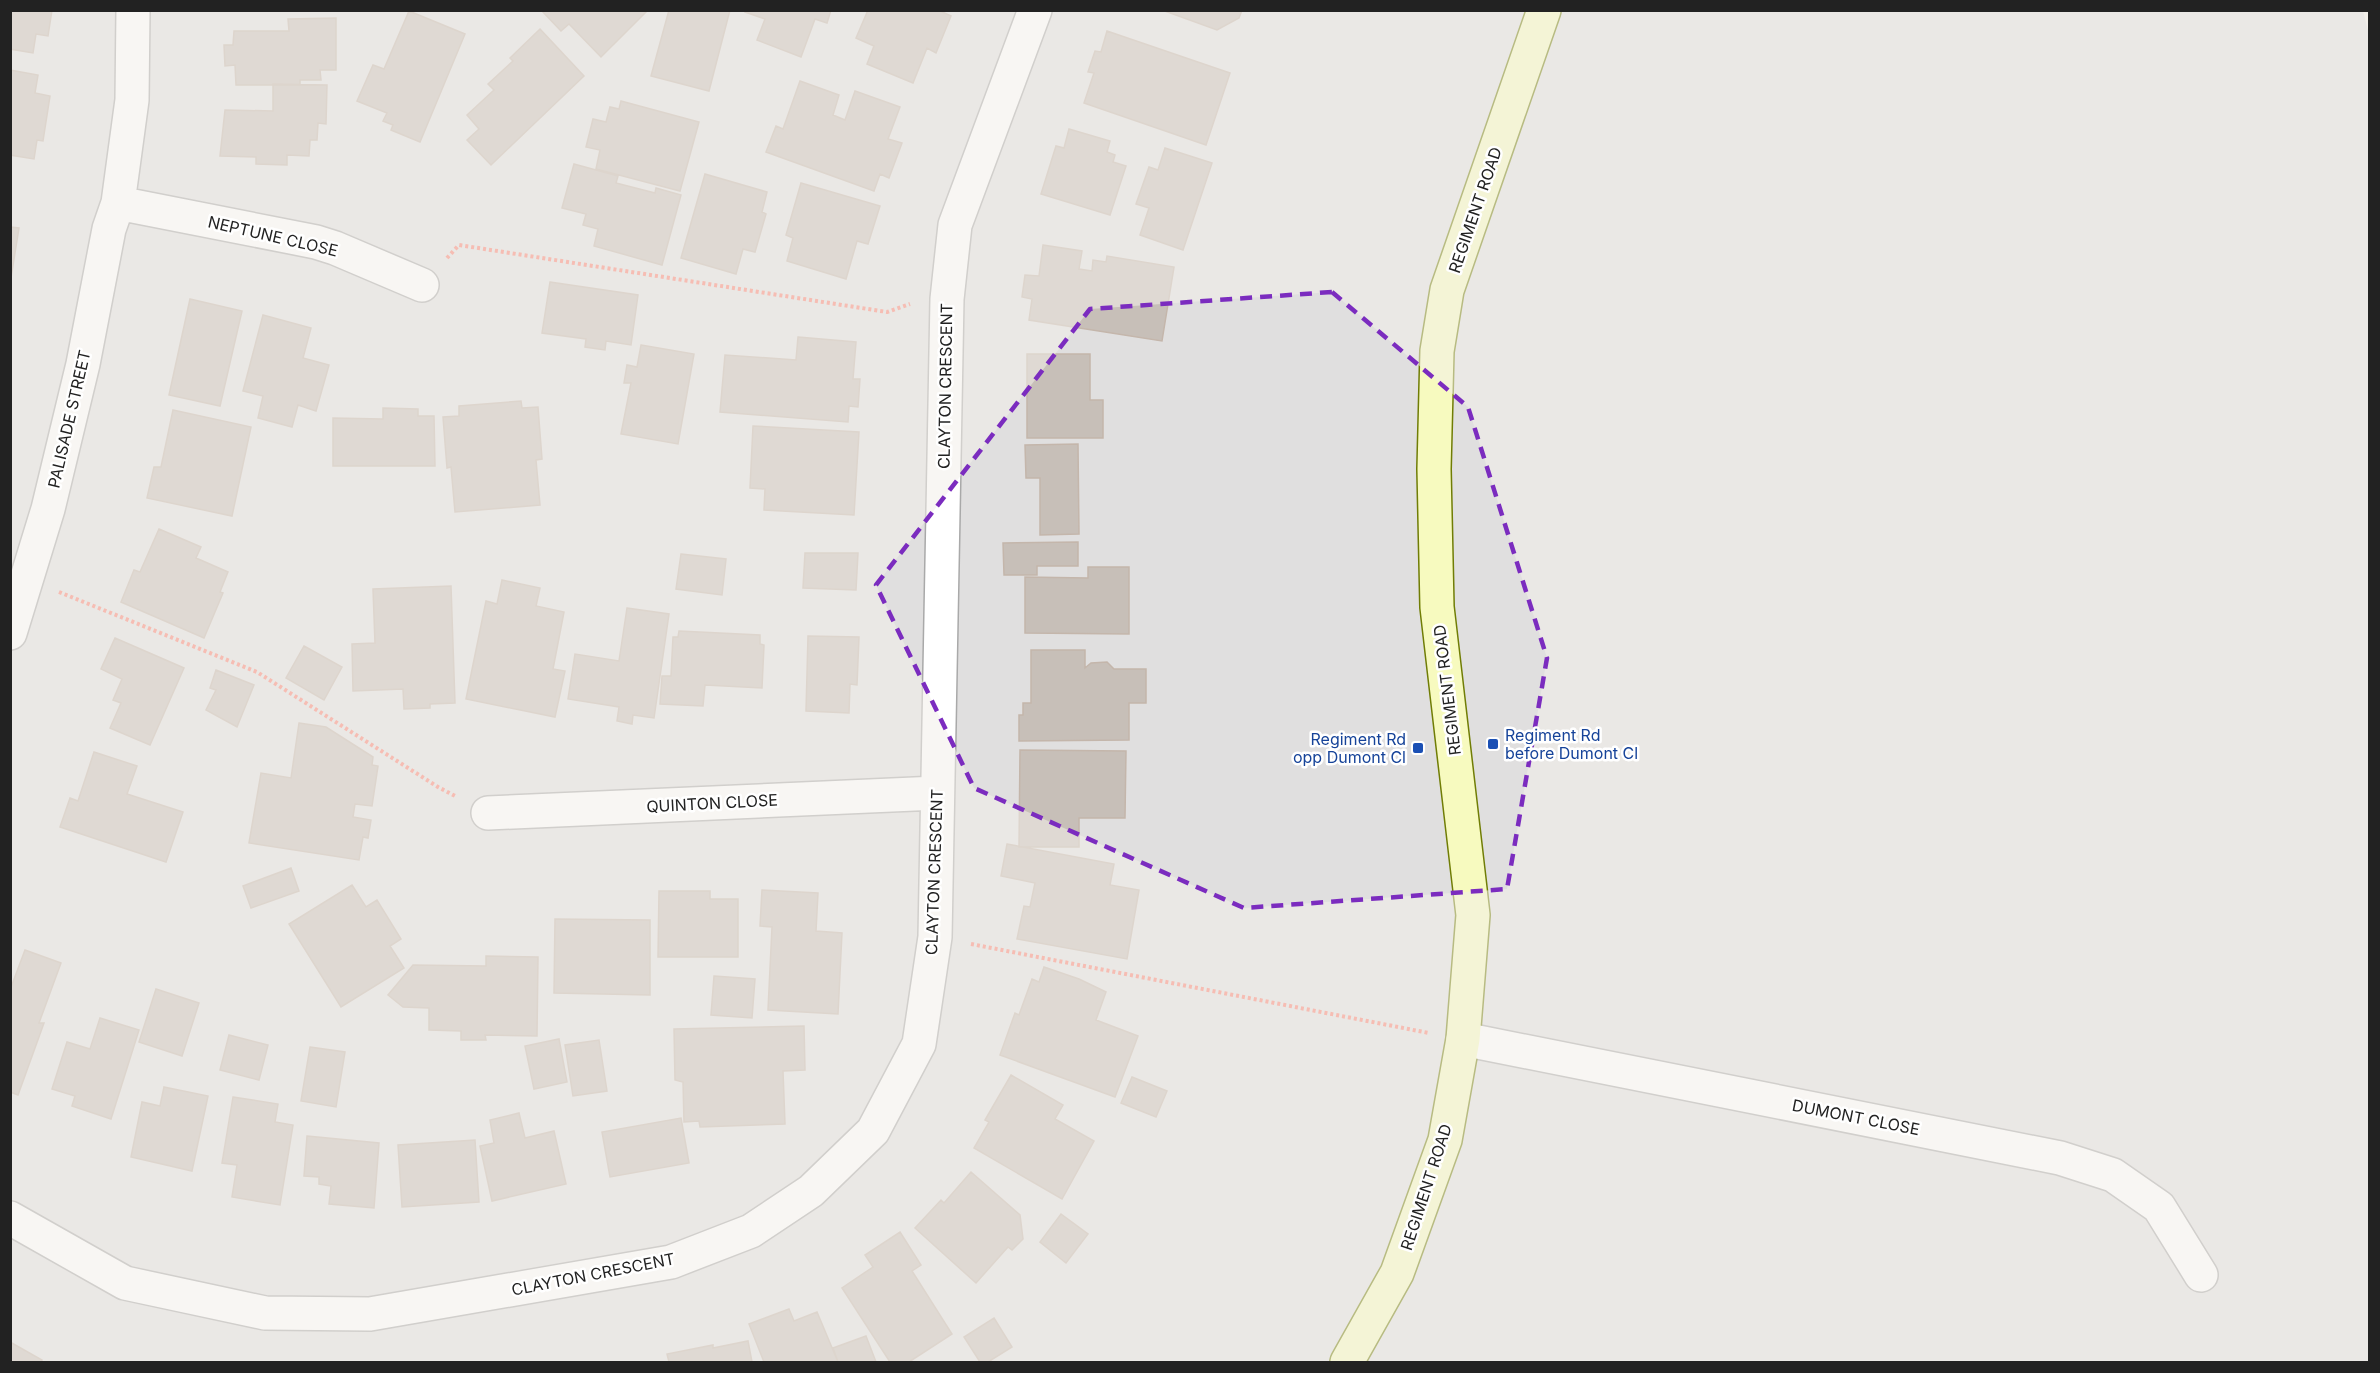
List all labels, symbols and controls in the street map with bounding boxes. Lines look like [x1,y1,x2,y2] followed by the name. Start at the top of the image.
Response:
[1444,144,1506,276] street label: REGIMENT ROAD
[206,211,340,261] street label: NEPTUNE CLOSE
[934,303,956,469] street label: CLAYTON CRESCENT
[43,348,95,490] street label: PALISADE STREET
[1429,623,1465,757] street label: REGIMENT ROAD
[1505,725,1638,763] place label: Regiment Rd before Dumont Cl
[1293,729,1406,767] place label: Regiment Rd opp Dumont Cl
[1486,737,1500,751] marker: Regiment Rd before Dumont Cl
[1411,741,1425,755] marker: Regiment Rd opp Dumont Cl
[921,789,947,955] street label: CLAYTON CRESCENT
[646,790,778,816] street label: QUINTON CLOSE
[1791,1095,1921,1139] street label: DUMONT CLOSE
[1396,1121,1456,1253] street label: REGIMENT ROAD
[510,1248,676,1300] street label: CLAYTON CRESCENT

